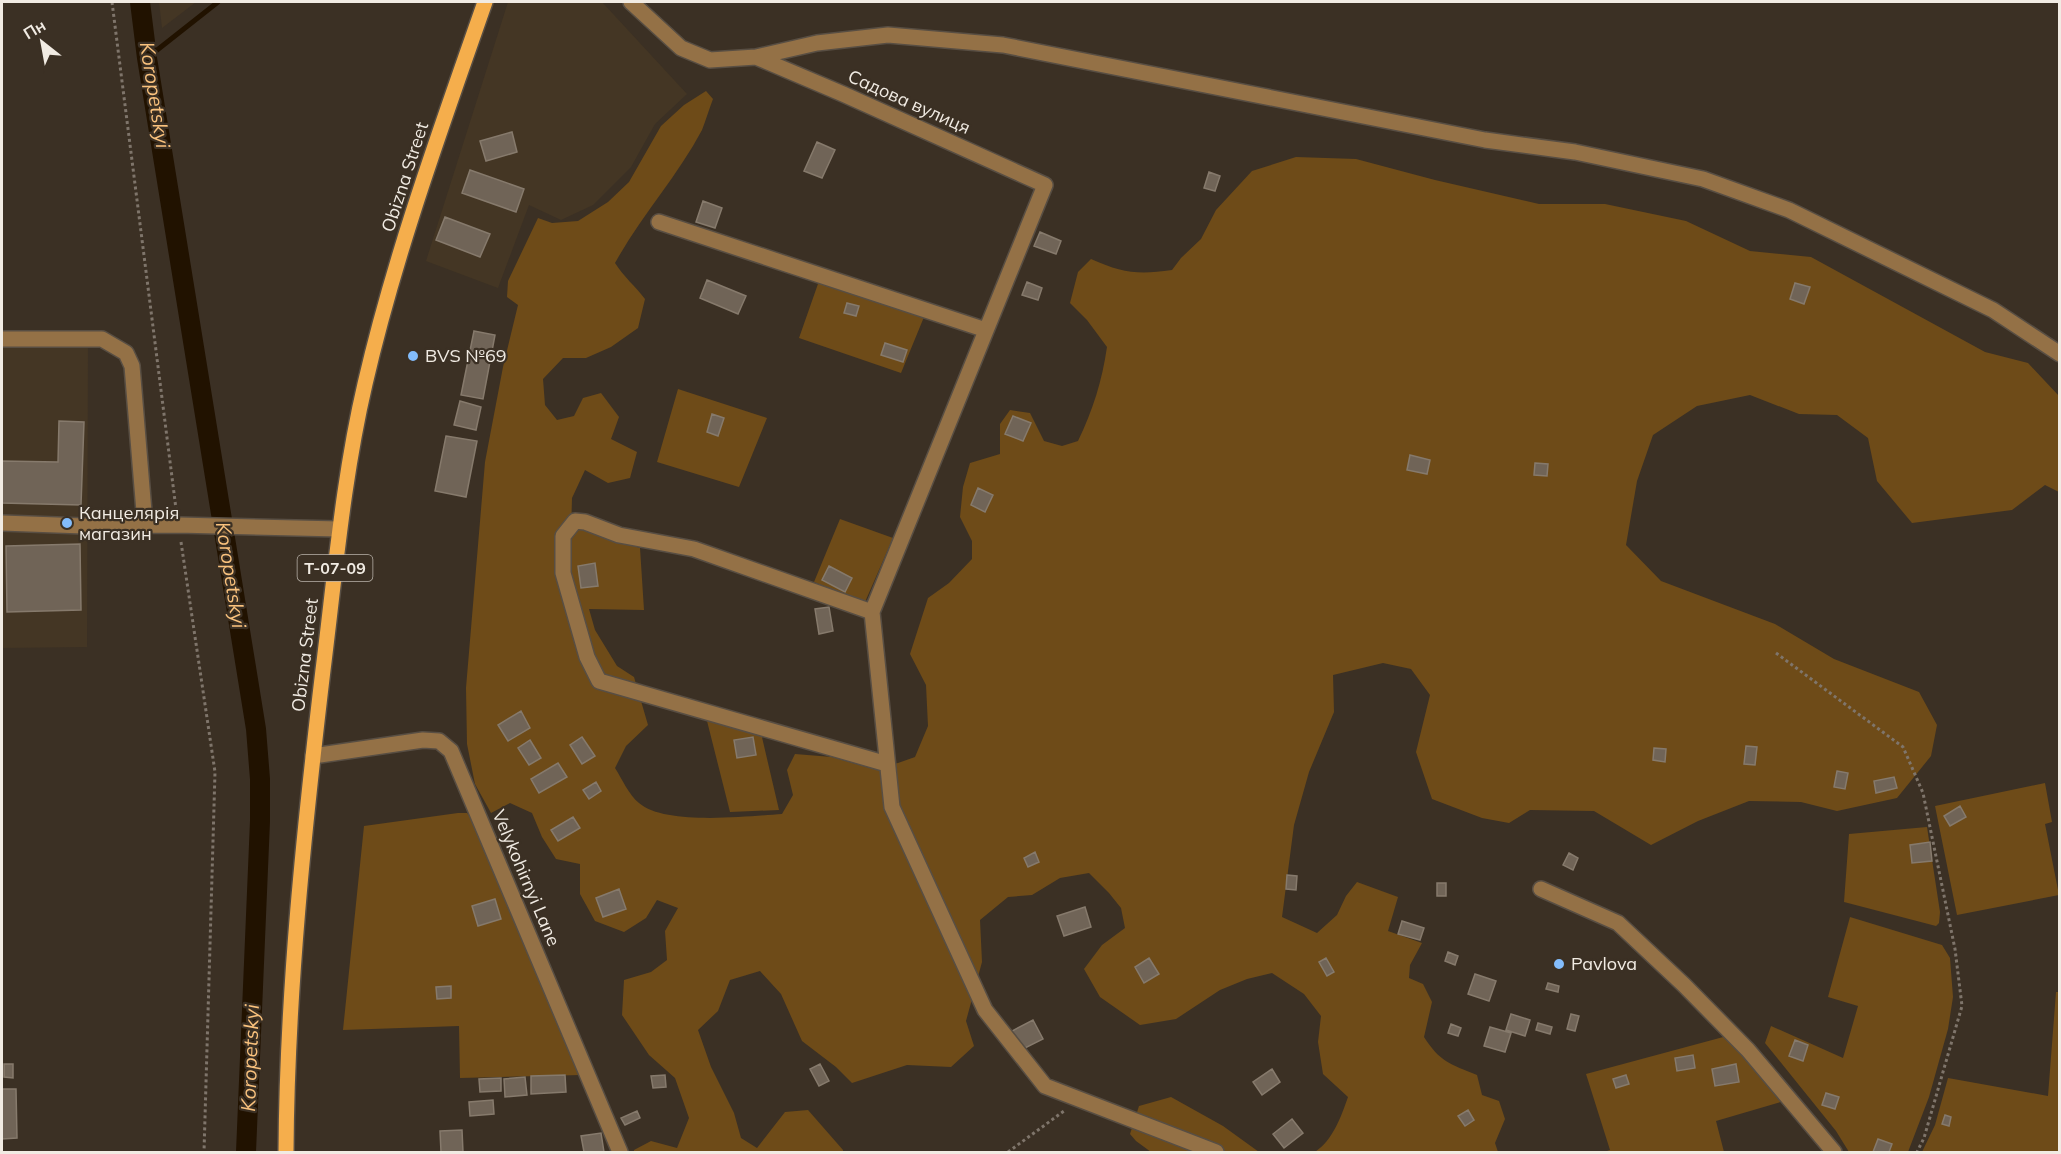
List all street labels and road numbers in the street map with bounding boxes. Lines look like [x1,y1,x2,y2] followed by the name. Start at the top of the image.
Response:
[844,64,974,139] street label: Садова вулиця
[376,119,433,235] street label: Obizna Street
[298,555,372,581] road number: Т-07-09
[286,597,323,713] street label: Obizna Street
[487,806,566,949] street label: Velykohirnyi Lane

